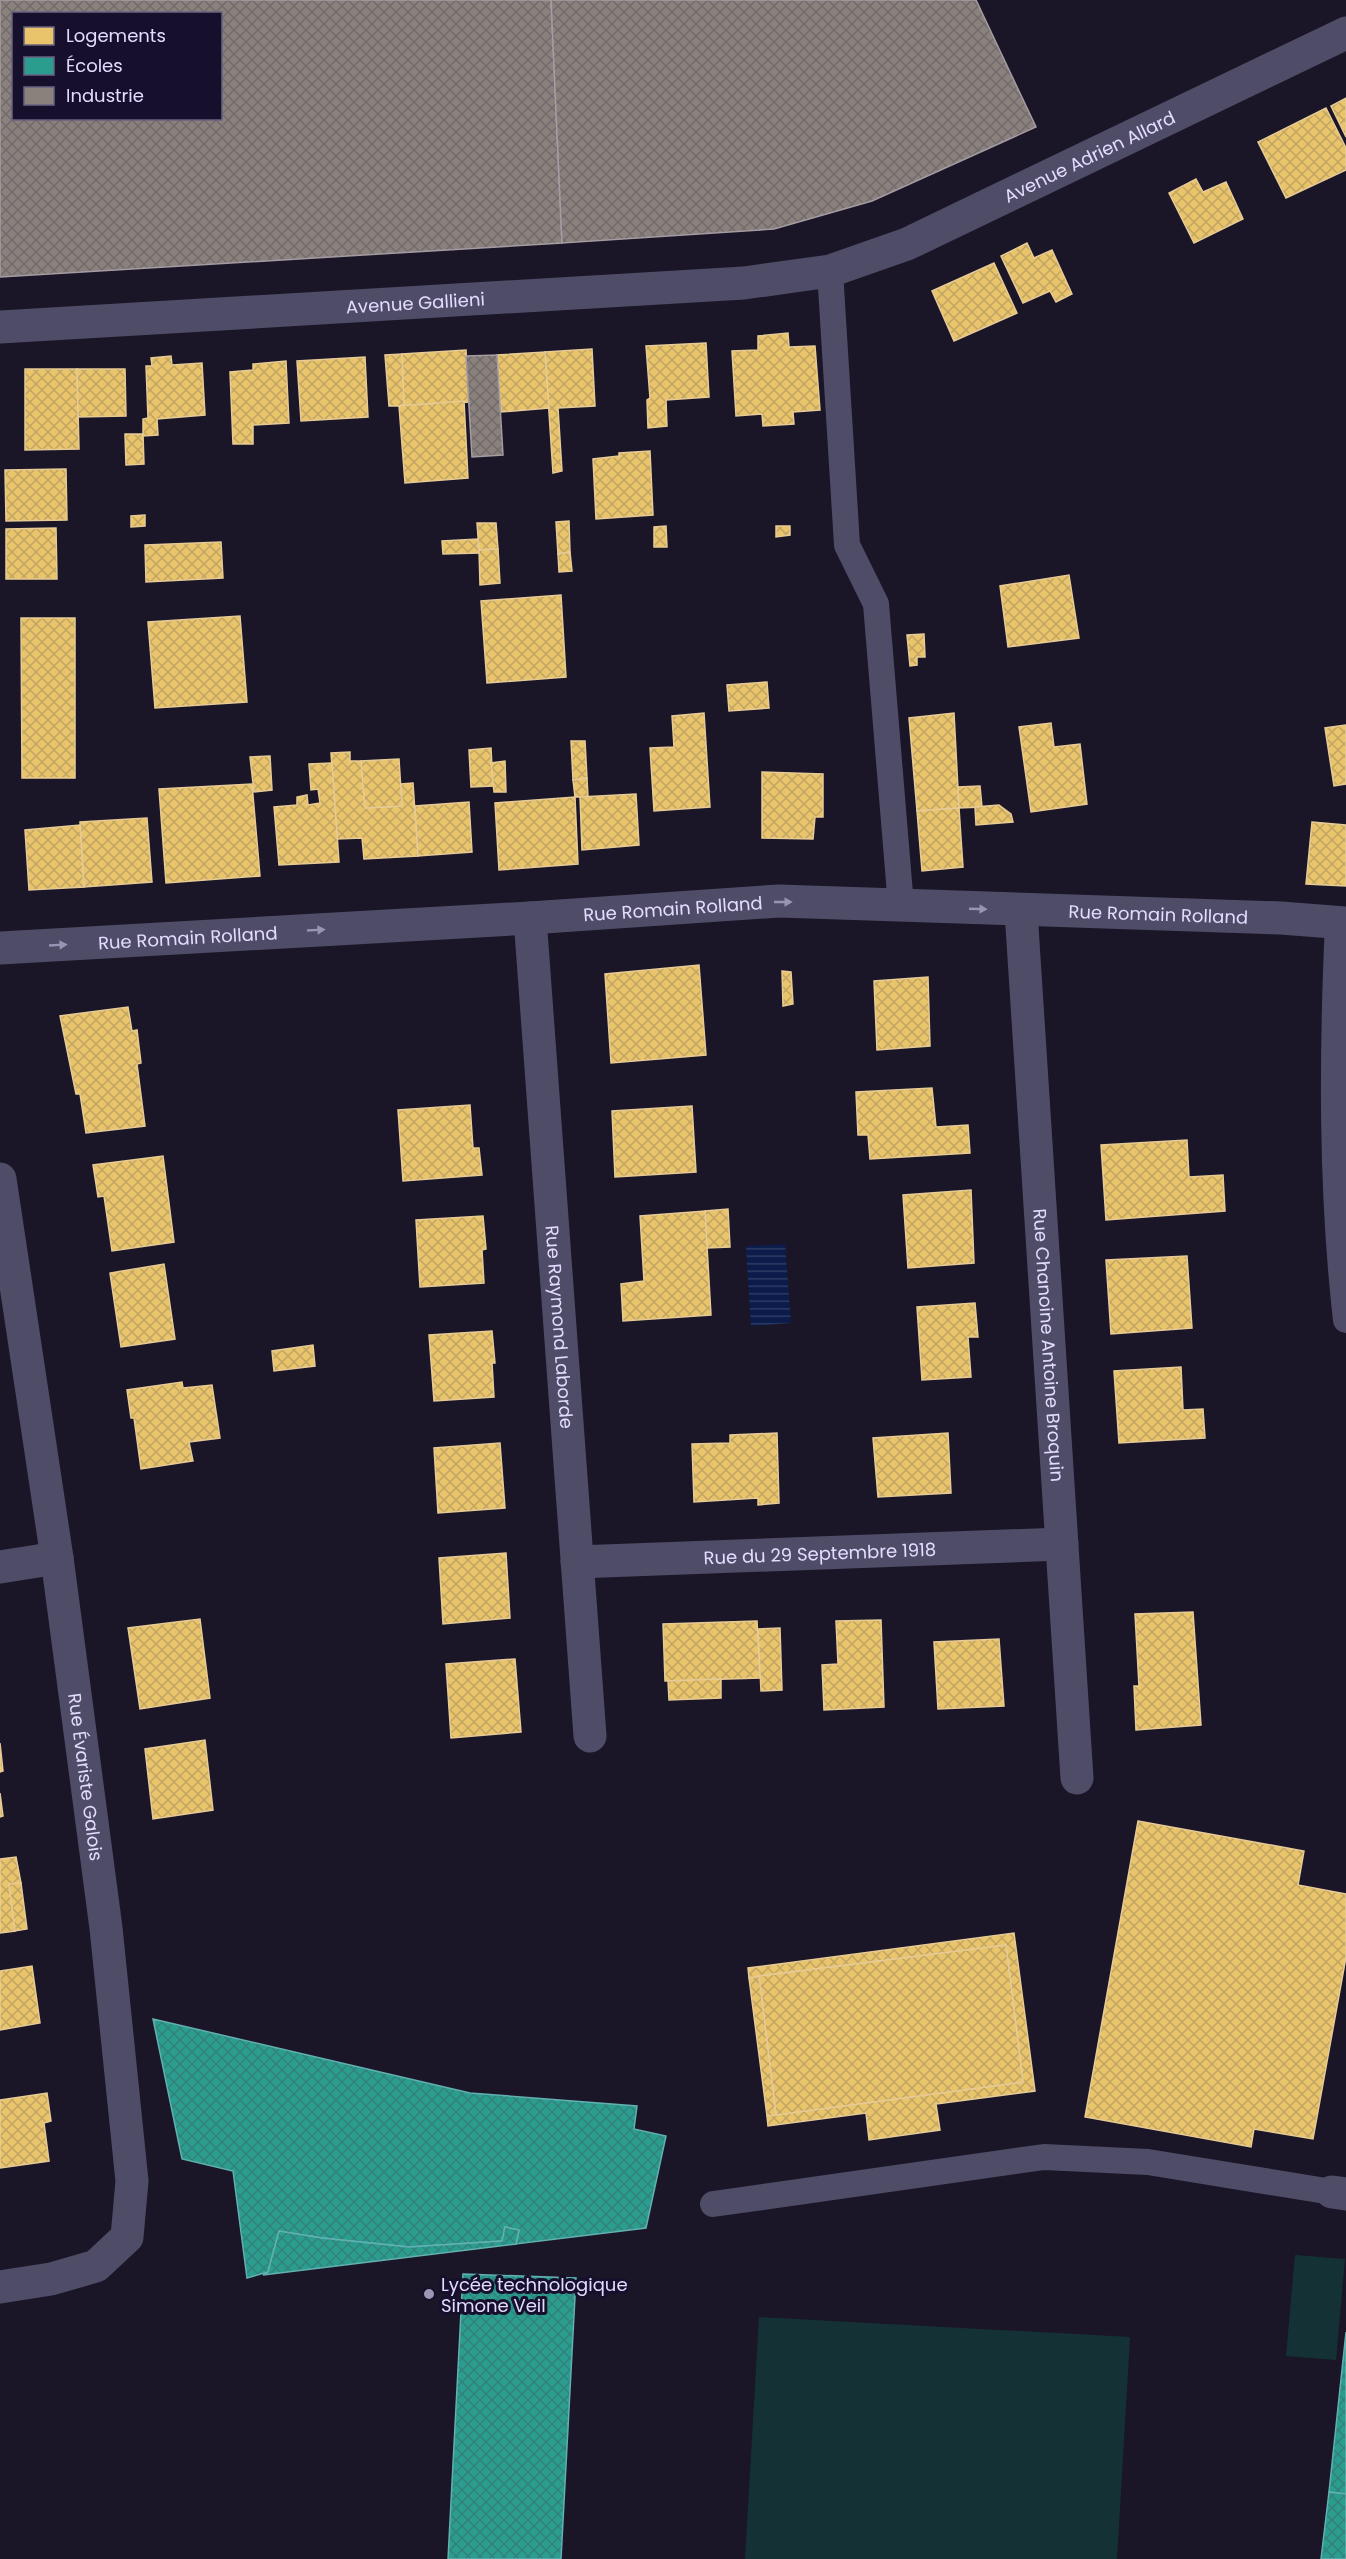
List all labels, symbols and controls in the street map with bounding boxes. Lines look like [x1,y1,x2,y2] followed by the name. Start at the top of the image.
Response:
[12,12,222,120] legend
[66,23,166,48] text: Logements
[66,53,123,78] text: Écoles
[66,83,144,108] text: Industrie
[999,104,1179,208] street label: Avenue Adrien Allard
[345,286,485,319] street label: Avenue Gallieni
[582,890,763,927] street label: Rue Romain Rolland
[774,897,793,907] one-way arrow
[1068,898,1249,929] street label: Rue Romain Rolland
[968,905,987,914] one-way arrow
[97,920,278,955] street label: Rue Romain Rolland
[307,926,326,935] one-way arrow
[49,940,68,949] one-way arrow
[1028,1208,1070,1483] street label: Rue Chanoine Antoine Broquin
[540,1224,580,1430] street label: Rue Raymond Laborde
[703,1536,937,1570] street label: Rue du 29 Septembre 1918
[62,1691,109,1862] street label: Rue Évariste Galois
[441,2272,628,2318] place label: Lycée technologique Simone Veil
[422,2287,436,2301] marker: Lycée technologique Simone Veil

